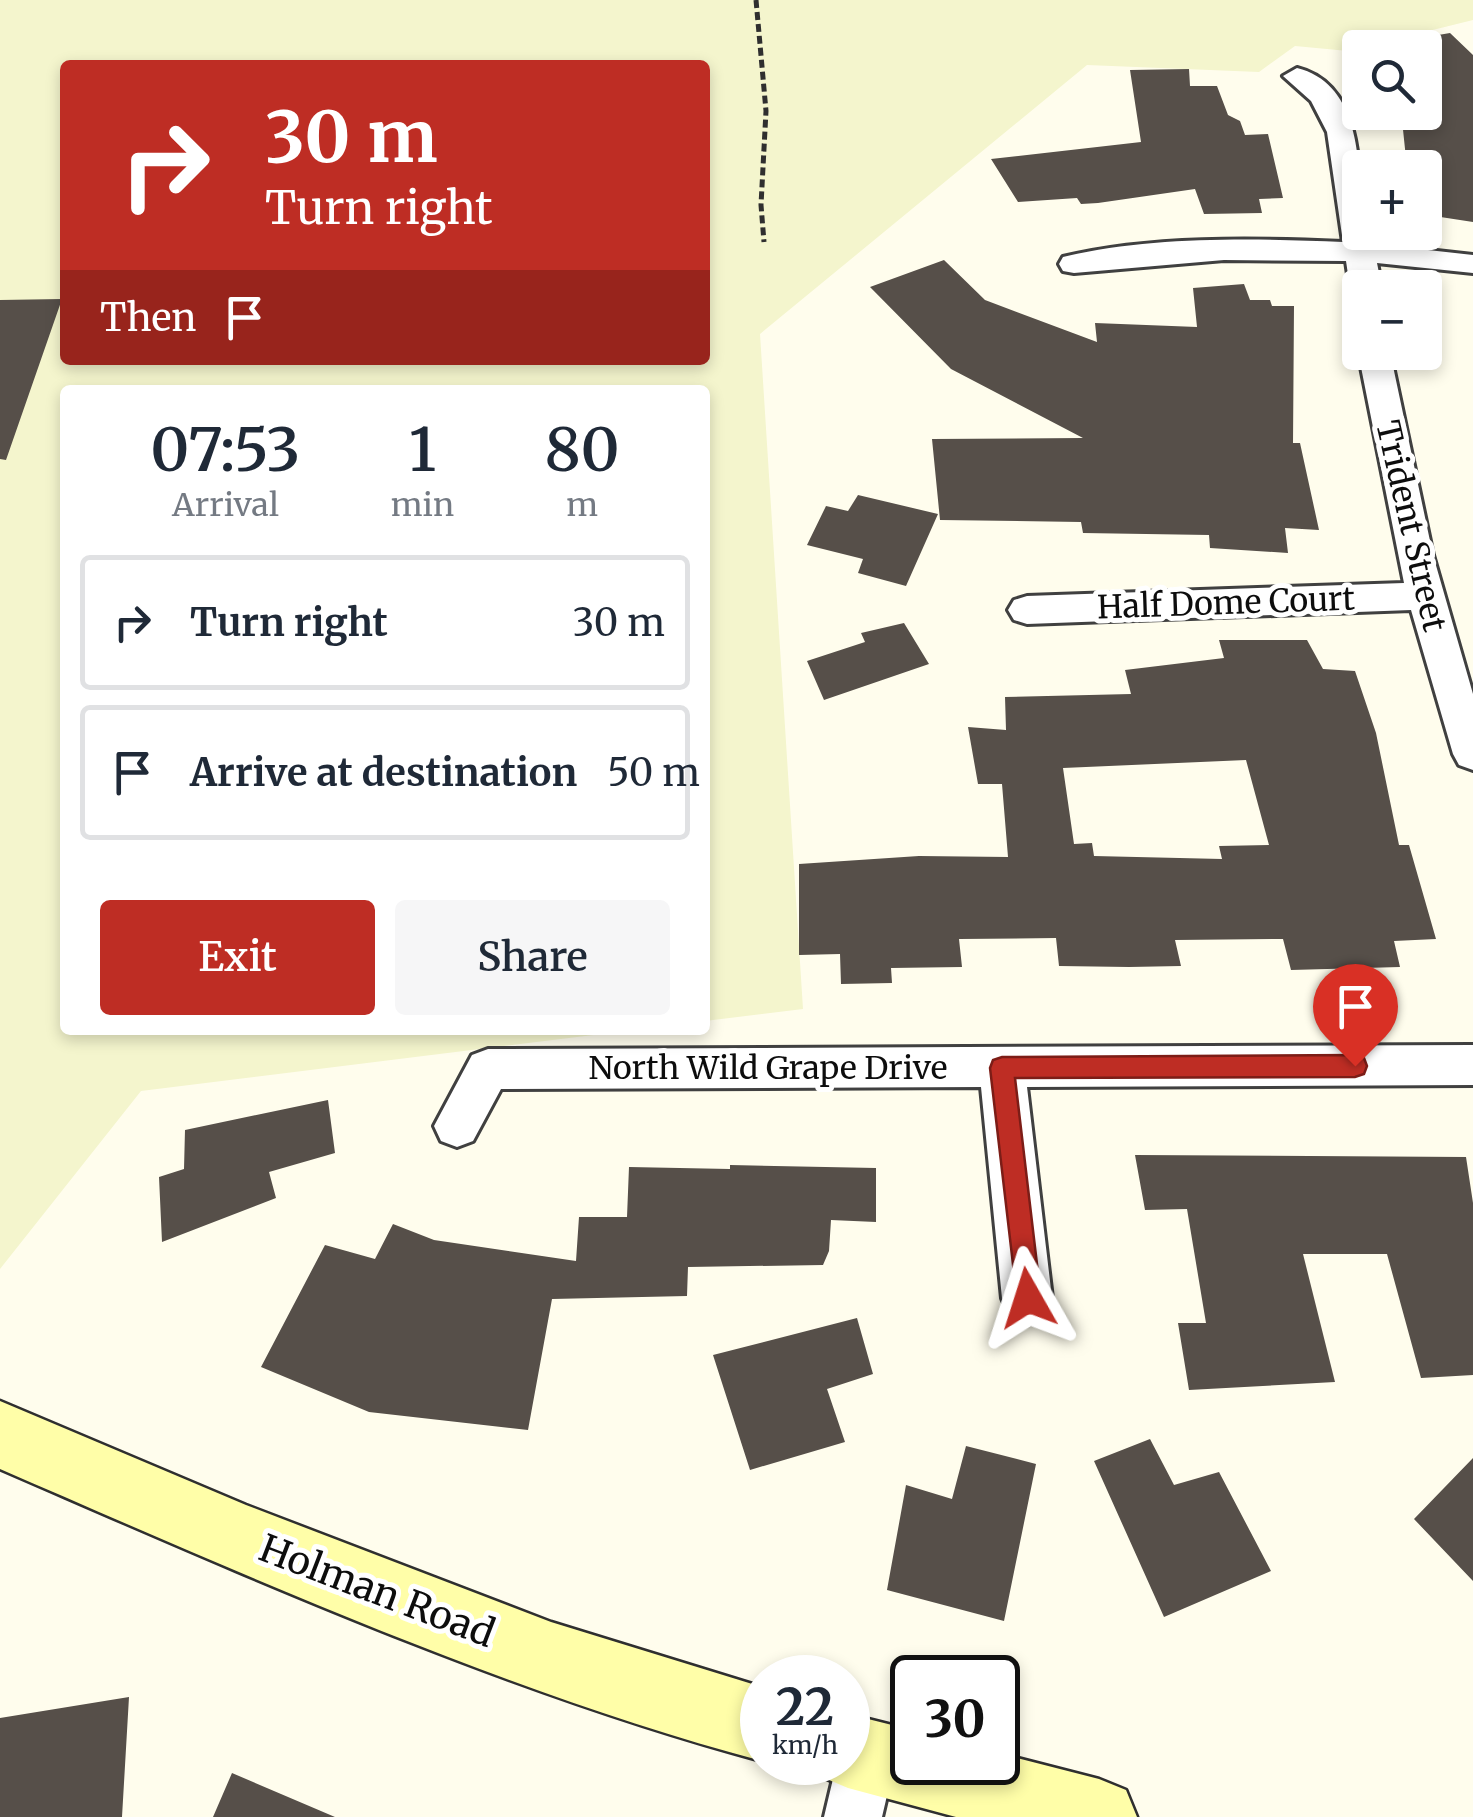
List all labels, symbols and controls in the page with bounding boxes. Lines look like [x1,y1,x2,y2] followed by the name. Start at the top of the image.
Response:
[1342,30,1442,370] map controls
[1342,30,1442,130] button: search
[265,93,438,181] text: 30 m
[100,100,230,230] icon: right
[1342,150,1442,250] button: +
[265,180,493,236] text: Turn right
[1342,270,1442,370] button: −
[217,290,272,345] icon: arrive
[100,294,197,341] text: Then
[150,412,300,487] text: 07:53
[409,412,436,487] text: 1
[544,412,620,487] text: 80
[1367,417,1455,636] street label: Trident Street
[172,485,279,525] text: Arrival
[391,485,454,525] text: min
[566,485,598,525] text: m
[1097,578,1356,627] street label: Half Dome Court
[105,595,160,650] icon: right
[190,599,388,646] text: Turn right
[572,599,665,646] text: 30 m
[105,745,160,800] icon: arrive
[190,749,577,796] text: Arrive at destination
[607,749,700,796] text: 50 m
[100,900,375,1015] button: Exit
[395,900,670,1015] button: Share
[1313,964,1398,1067] pin
[1328,979,1383,1034] icon: arrive
[589,1048,947,1088] street label: North Wild Grape Drive
[976,1246,1080,1350] position arrow
[253,1524,501,1657] street label: Holman Road
[890,1655,1020,1785] speed limit sign: 30
[776,1676,834,1739] text: 22
[772,1729,838,1761] text: km/h

